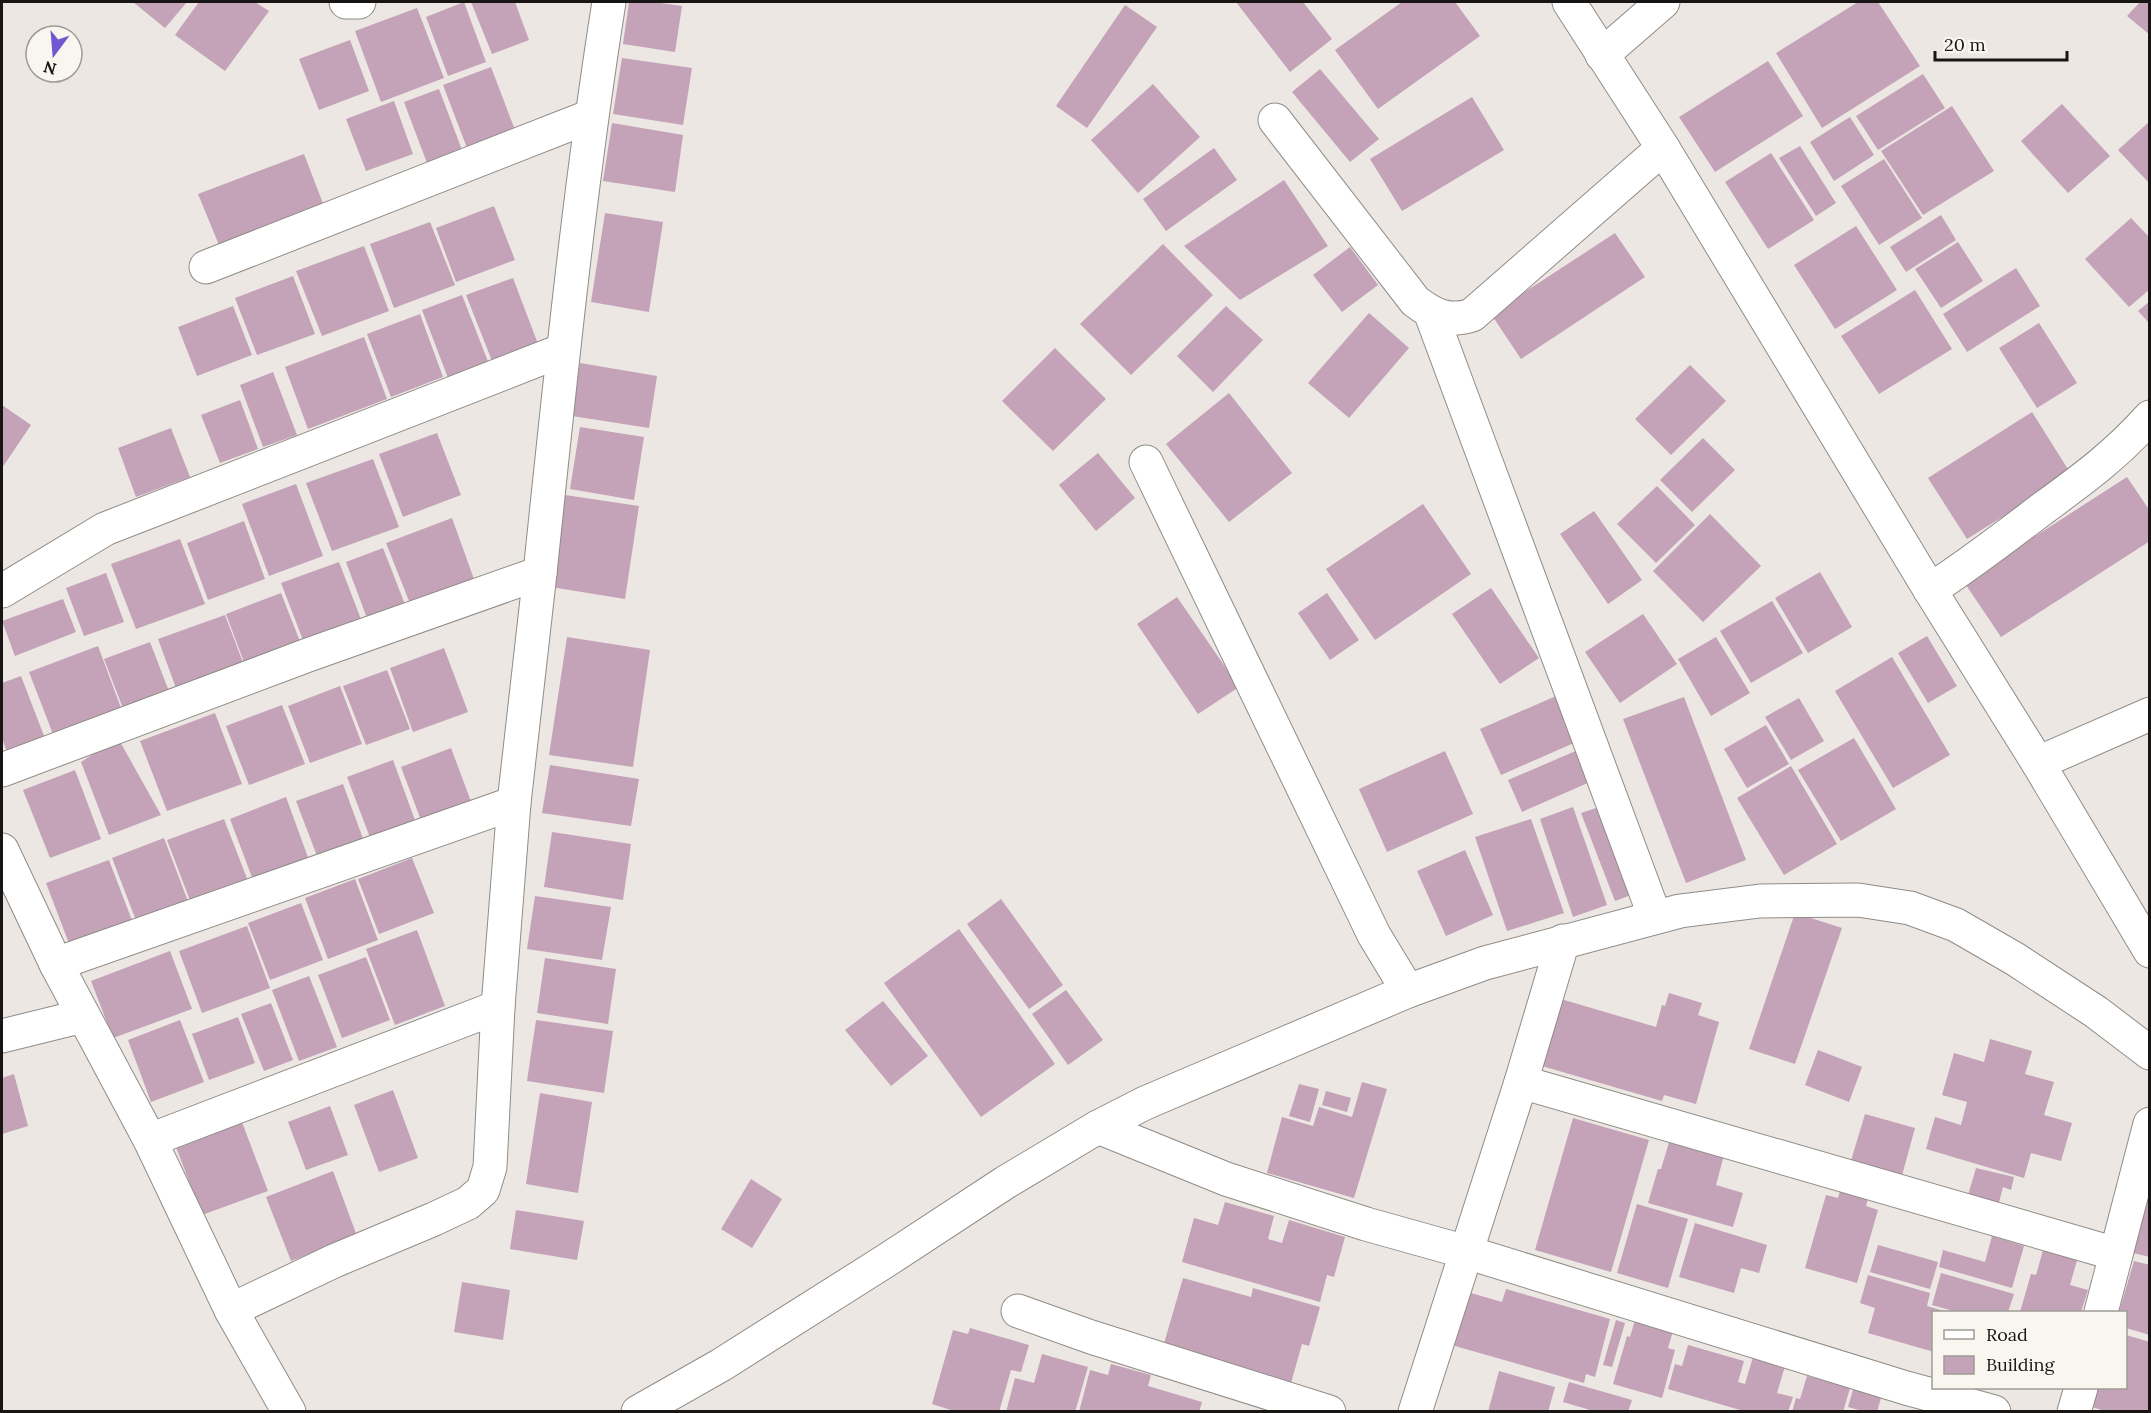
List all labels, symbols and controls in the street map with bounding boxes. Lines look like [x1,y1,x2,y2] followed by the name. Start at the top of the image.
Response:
[24,24,84,84] north arrow
[1935,24,2067,62] scale bar
[1944,33,1986,56] text: 20 m
[41,57,59,80] text: N
[1932,1311,2127,1389] legend
[1986,1323,2028,1346] text: Road
[1986,1353,2056,1376] text: Building

